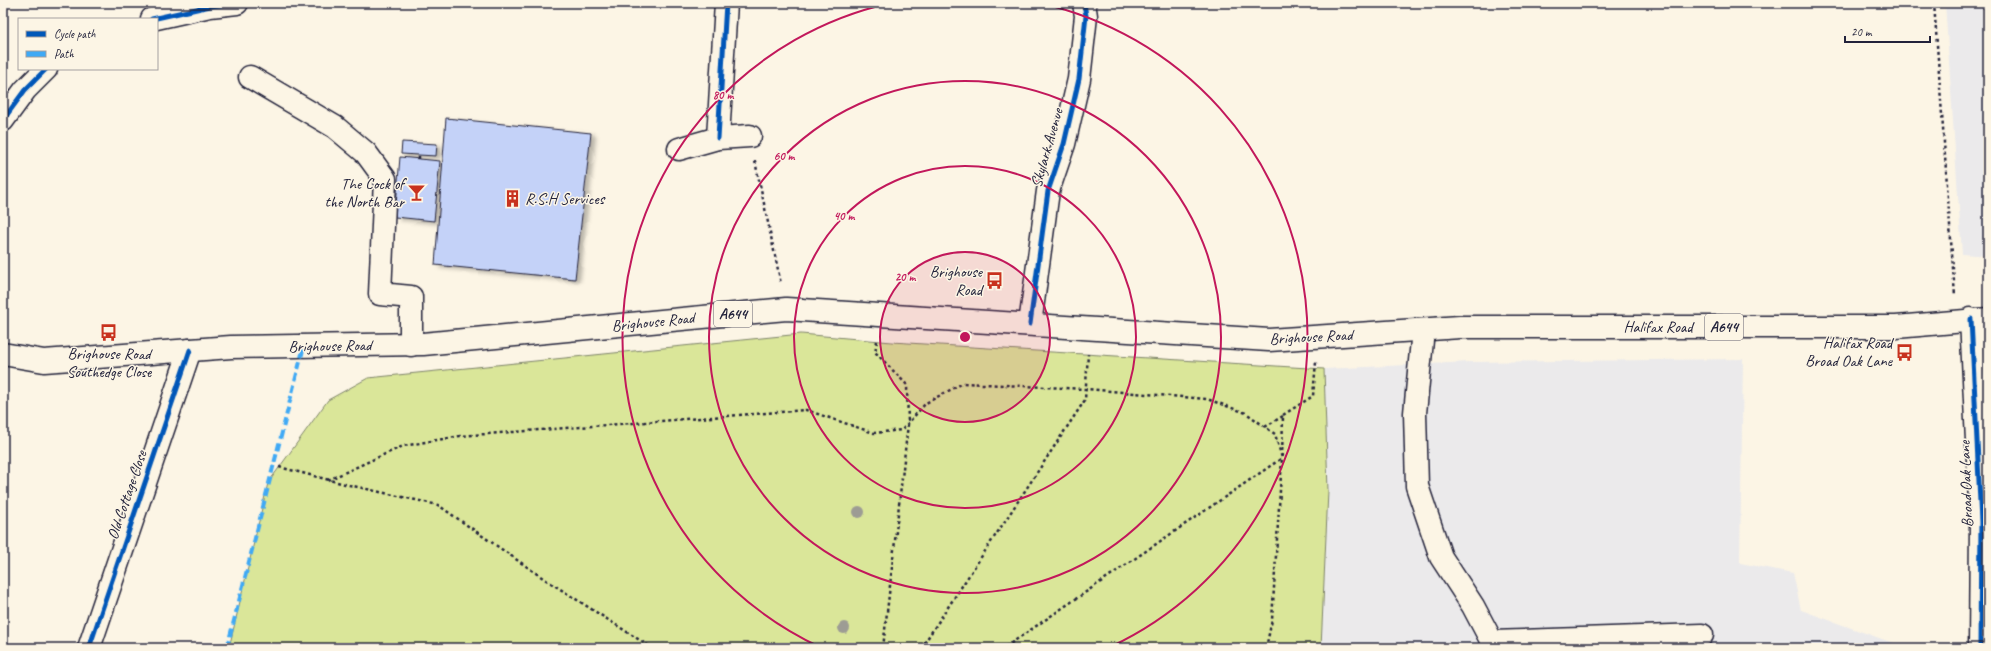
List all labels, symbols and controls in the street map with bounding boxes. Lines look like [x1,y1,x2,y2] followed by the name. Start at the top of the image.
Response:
[18,18,158,70] legend
[1845,18,1930,44] scale bar
[1851,24,1873,40] text: 20 m
[54,26,96,42] text: Cycle path
[54,46,74,62] text: Path
[713,87,734,103] text: 80 m
[1026,104,1068,190] street label: Skylark Avenue
[774,148,796,164] text: 60 m
[324,174,407,212] place label: The Cock of the North Bar
[407,183,427,203] bar icon: The Cock of the North Bar
[502,189,522,209] building icon: R.S.H Services
[525,189,606,209] place label: R.S.H Services
[834,208,855,224] text: 40 m
[930,262,985,300] place label: Brighouse Road
[895,269,916,285] text: 20 m
[985,271,1005,291] bus stop icon: Brighouse Road
[714,301,752,327] road number: A644
[611,307,698,336] street label: Brighouse Road
[1705,314,1743,340] road number: A644
[1623,317,1695,337] street label: Halifax Road
[99,323,119,343] bus stop icon: Brighouse Road Southedge Close
[1269,325,1356,349] street label: Brighouse Road
[958,330,972,344] centre of rings
[1805,333,1895,371] place label: Halifax Road Broad Oak Lane
[288,335,374,357] street label: Brighouse Road
[1895,342,1915,362] bus stop icon: Halifax Road Broad Oak Lane
[67,344,153,382] place label: Brighouse Road Southedge Close
[1954,439,1978,528] street label: Broad Oak Lane
[102,446,152,542] street label: Old Cottage Close

